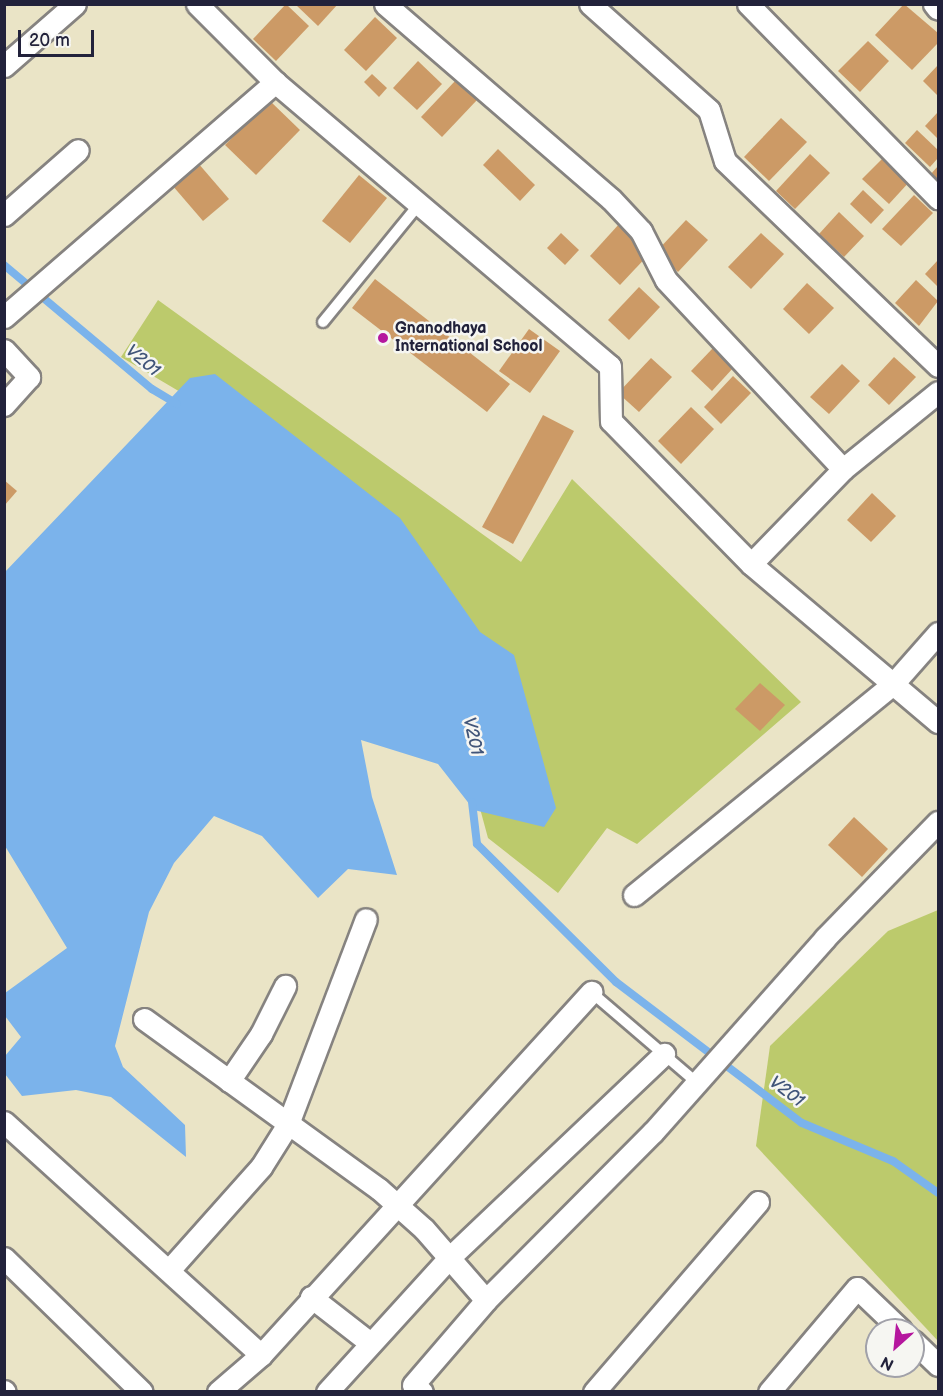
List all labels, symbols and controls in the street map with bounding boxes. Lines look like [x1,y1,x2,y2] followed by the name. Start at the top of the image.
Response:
[21,18,98,56] scale bar
[29,30,70,51] text: 20 m
[395,319,542,357] place label: Gnanodhaya International School
[376,331,390,345] marker: Gnanodhaya International School
[120,340,164,382] water label: V201
[457,715,487,757] water label: V201
[764,1072,808,1112] water label: V201
[865,1318,925,1378] north arrow
[878,1352,897,1374] text: N

